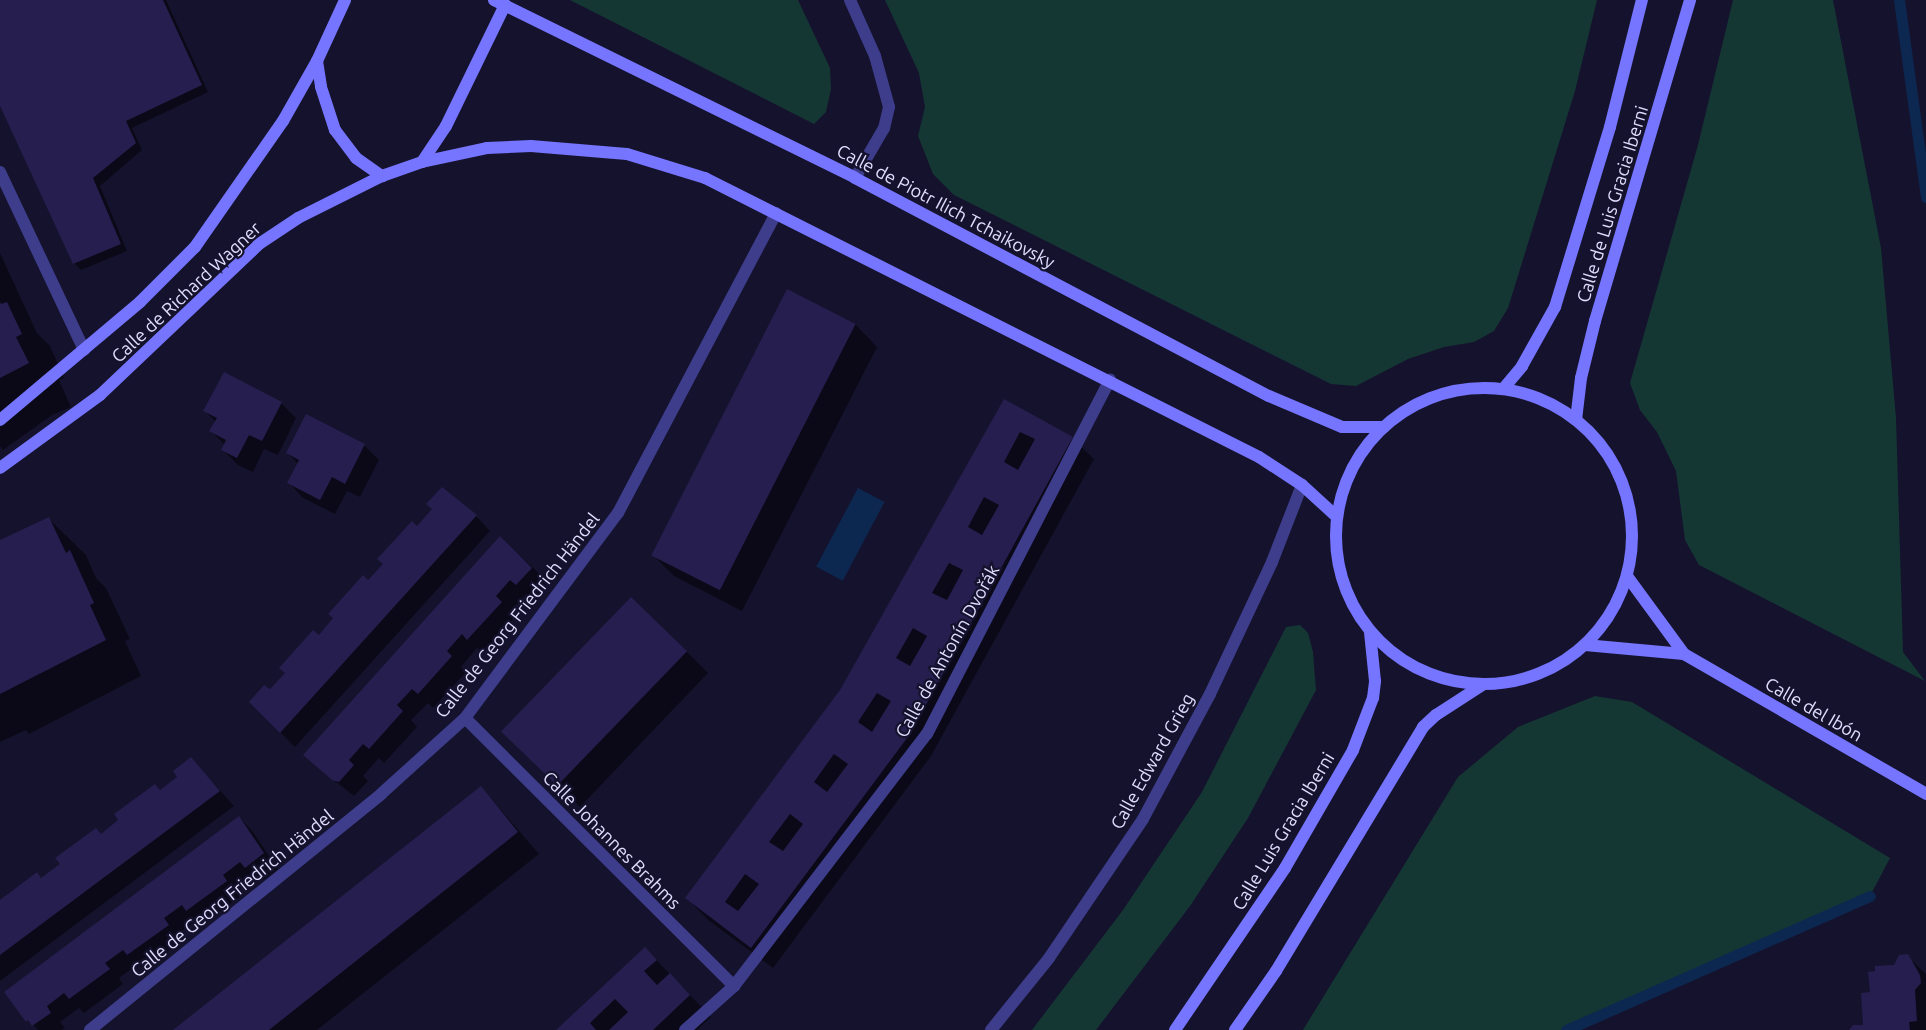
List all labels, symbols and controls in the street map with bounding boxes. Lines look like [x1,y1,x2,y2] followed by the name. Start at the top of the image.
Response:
[1572,103,1652,305] street label: Calle de Luis Gracia Iberni
[833,139,1059,273] street label: Calle de Piotr Ilich Tchaikovsky
[107,217,265,367] street label: Calle de Richard Wagner
[430,508,604,722] street label: Calle de Georg Friedrich Händel
[891,561,1003,741] street label: Calle de Antonín Dvořák
[1761,672,1867,746] street label: Calle del Ibón
[1106,689,1198,833] street label: Calle Edward Grieg
[1227,748,1339,914] street label: Calle Luis Gracia Iberni
[539,767,685,913] street label: Calle Johannes Brahms
[126,805,338,981] street label: Calle de Georg Friedrich Händel

